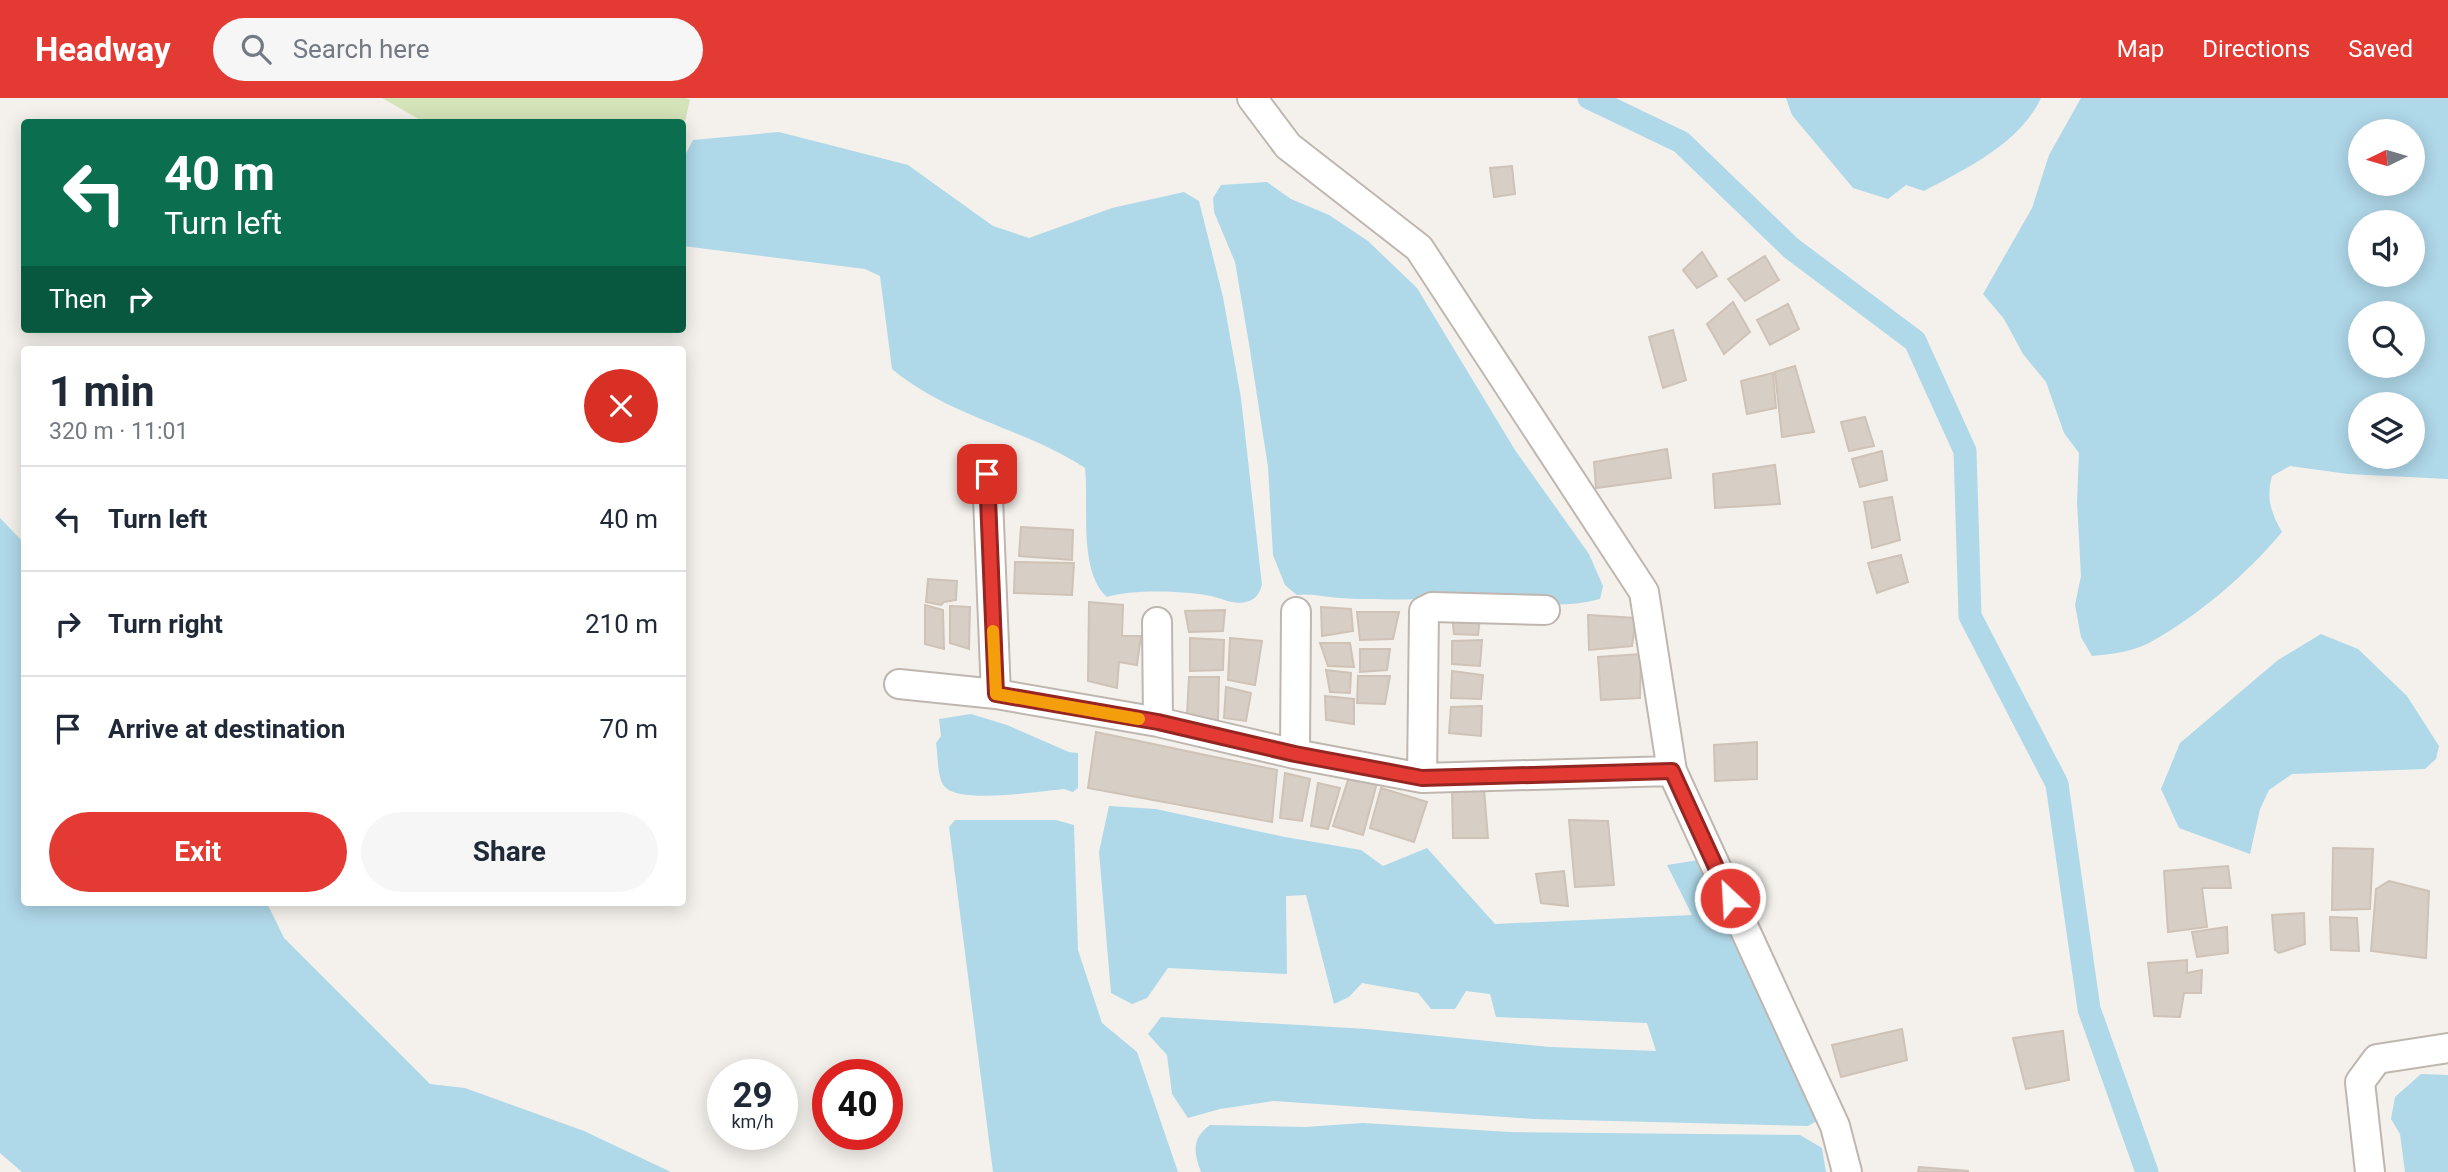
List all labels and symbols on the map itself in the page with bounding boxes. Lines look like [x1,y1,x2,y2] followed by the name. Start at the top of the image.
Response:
[2348,119,2426,196] north arrow
[957,444,1017,504] pin
[1693,861,1767,935] position arrow
[812,1059,903,1150] speed limit sign: 40

